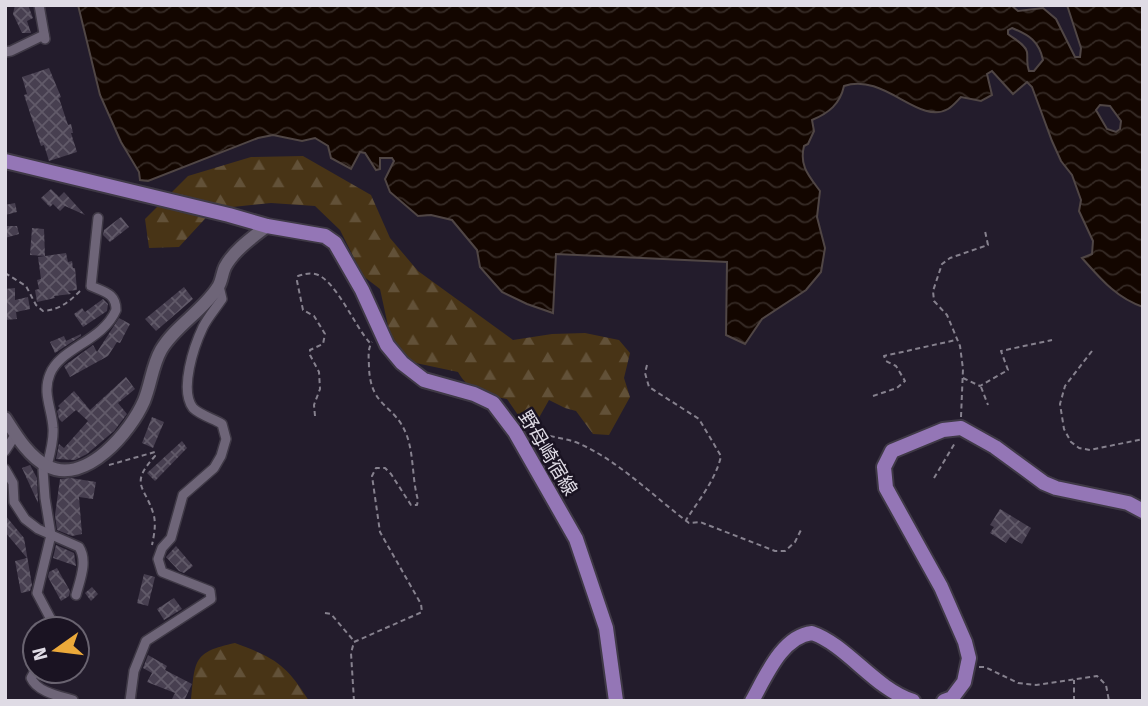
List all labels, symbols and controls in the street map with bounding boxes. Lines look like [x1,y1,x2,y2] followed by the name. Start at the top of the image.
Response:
[514,406,582,500] street label: 野母崎宿線
[21,615,91,685] north arrow
[27,645,53,663] text: N

